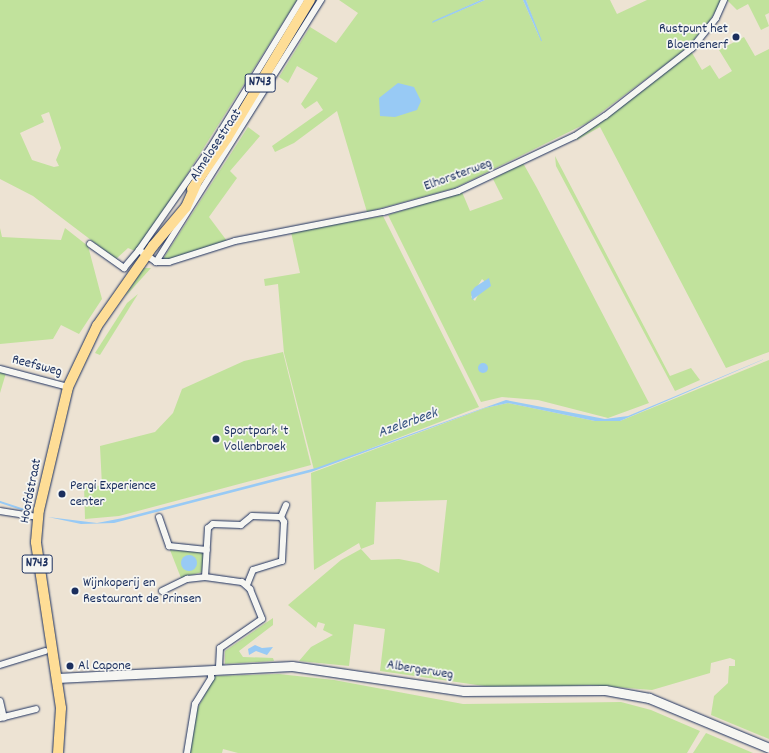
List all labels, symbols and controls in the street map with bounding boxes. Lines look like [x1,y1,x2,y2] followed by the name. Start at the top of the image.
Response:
[659,21,728,54] place label: Rustpunt het Bloemenerf
[731,32,741,42] marker: Rustpunt het Bloemenerf
[244,72,276,94] road number: N743
[186,106,246,184] street label: Almelosestraat
[422,155,494,195] street label: Elhorsterweg
[10,351,64,381] street label: Reefsweg
[376,405,440,443] water label: Azelerbeek
[224,423,288,456] place label: Sportpark 't Vollenbroek
[211,434,221,444] marker: Sportpark 't Vollenbroek
[16,457,46,525] street label: Hoofdstraat
[70,478,156,510] place label: Pergi Experience center
[57,489,67,499] marker: Pergi Experience center
[21,553,53,575] road number: N743
[83,575,201,608] place label: Wijnkoperij en Restaurant de Prinsen
[70,586,80,596] marker: Wijnkoperij en Restaurant de Prinsen
[386,656,454,684] street label: Albergerweg
[78,658,131,674] place label: Al Capone
[65,661,75,671] marker: Al Capone

